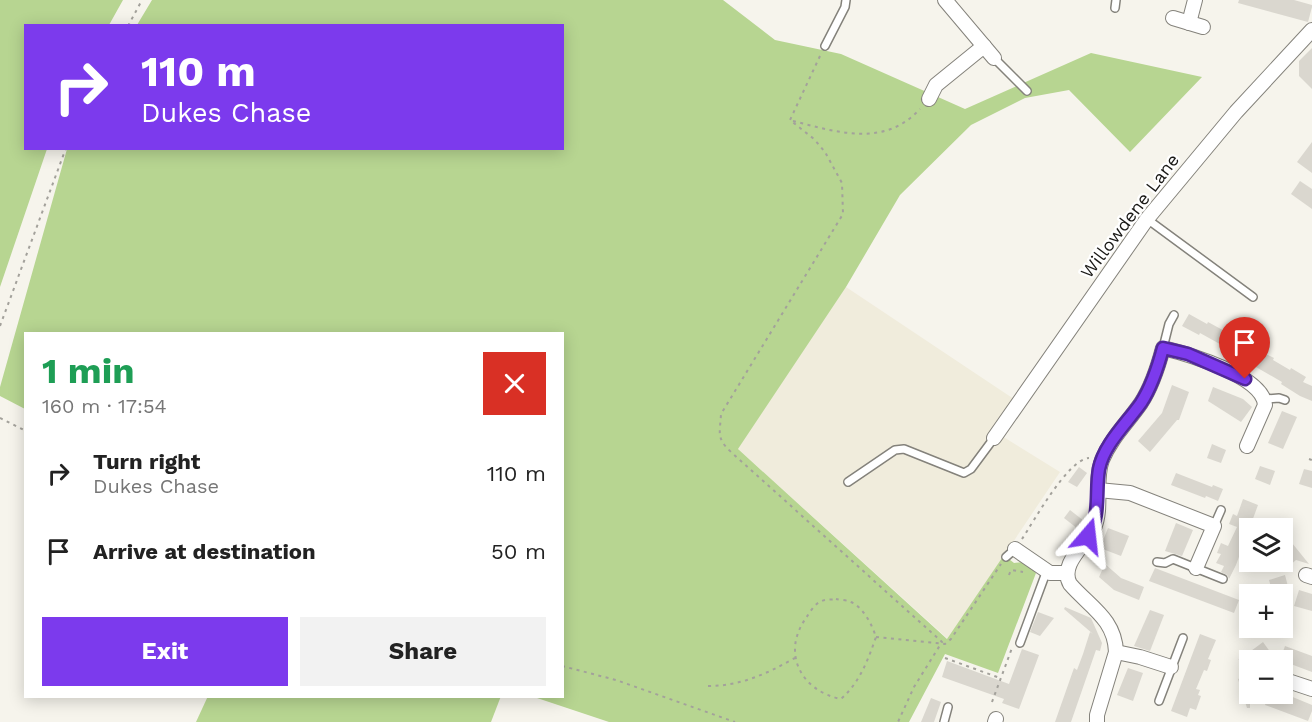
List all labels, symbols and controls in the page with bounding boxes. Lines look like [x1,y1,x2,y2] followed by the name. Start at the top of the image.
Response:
[141,47,256,96] text: 110 m
[42,48,120,126] icon: right
[141,97,311,129] text: Dukes Chase
[1076,149,1183,282] street label: Willowdene Lane
[1219,317,1270,379] pin
[1228,326,1261,359] icon: arrive
[42,350,134,392] text: 1 min
[483,352,546,415] button: close
[42,394,167,418] text: 160 m · 17:54
[93,449,200,474] text: Turn right
[42,457,75,490] icon: right
[487,461,546,486] text: 110 m
[93,474,219,498] text: Dukes Chase
[1056,504,1120,568] position arrow
[1239,518,1293,704] map controls
[1239,518,1293,572] button: layers
[42,535,75,568] icon: arrive
[93,539,316,564] text: Arrive at destination
[491,539,546,564] text: 50 m
[1239,584,1293,638] button: +
[42,617,288,686] button: Exit
[300,617,546,686] button: Share
[1239,650,1293,704] button: −

